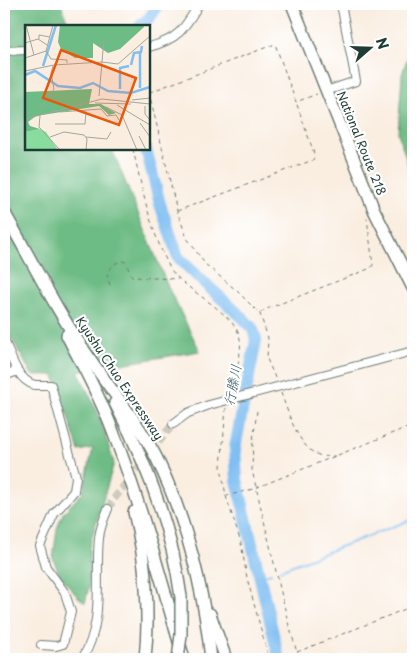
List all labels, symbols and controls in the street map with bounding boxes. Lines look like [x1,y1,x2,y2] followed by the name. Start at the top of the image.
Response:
[344,22,394,72] north arrow
[25,25,150,150] inset map
[371,35,394,52] text: N
[333,88,391,198] street label: National Route 218
[72,313,168,443] street label: Kyushu Chuo Expressway
[218,362,246,408] water label: 行縢川

